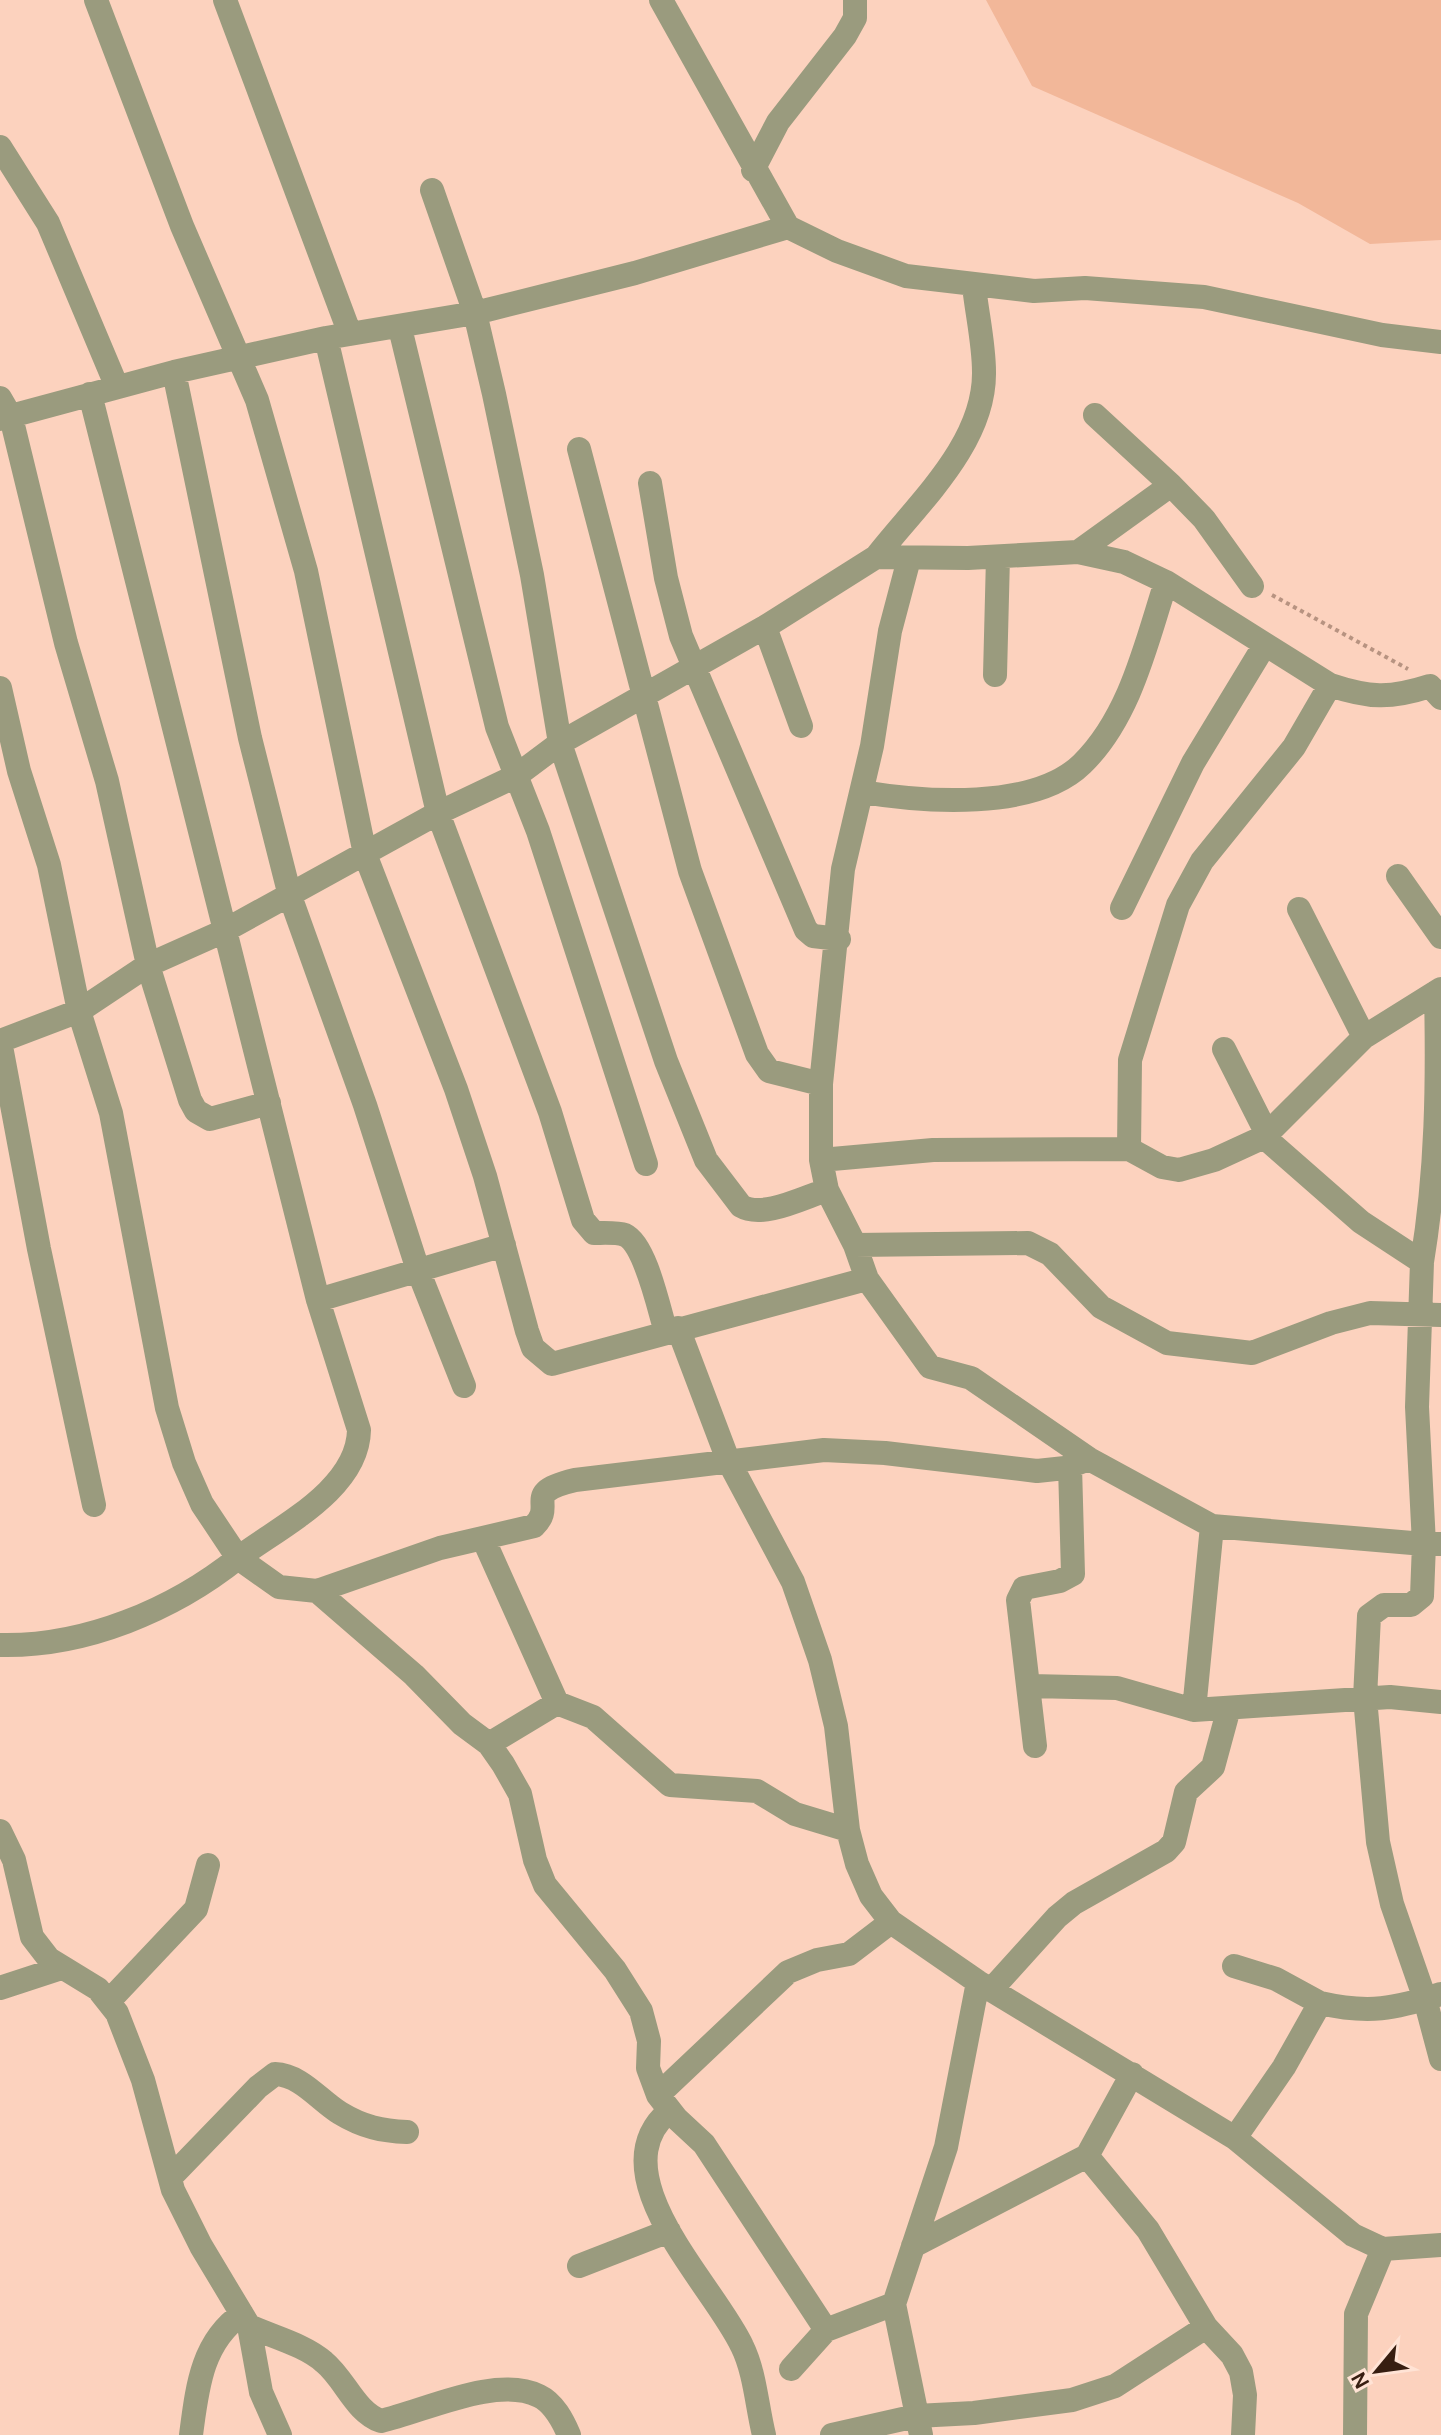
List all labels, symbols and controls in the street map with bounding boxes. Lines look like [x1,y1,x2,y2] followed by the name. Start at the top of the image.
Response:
[1337,2331,1417,2411] north arrow
[1345,2367,1376,2393] text: N

